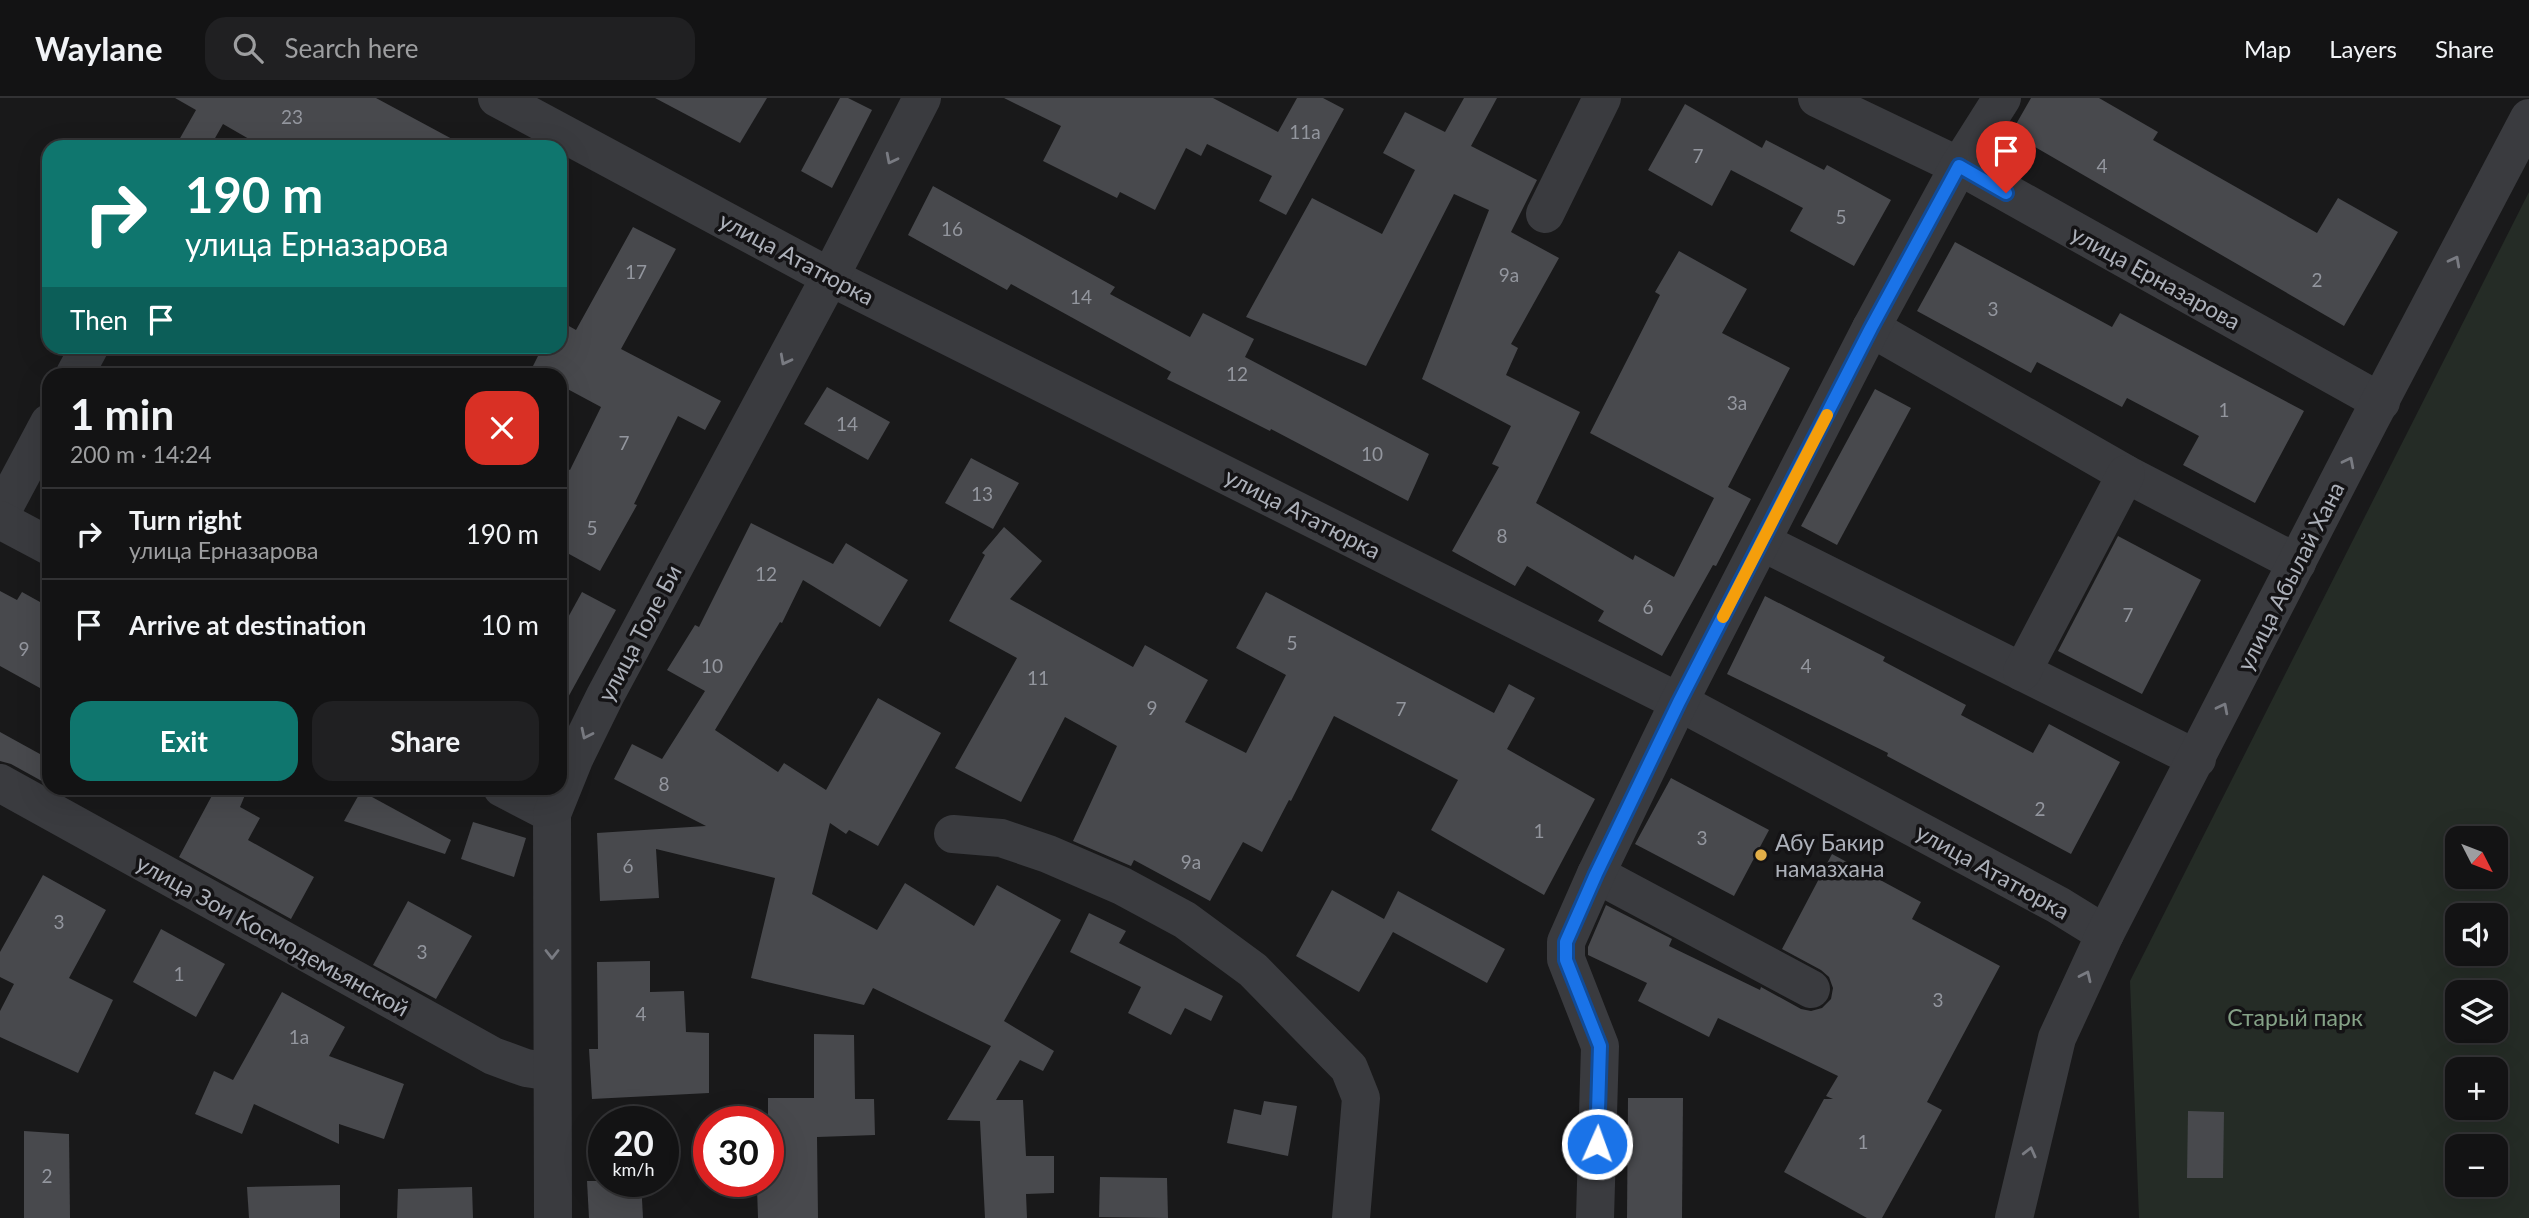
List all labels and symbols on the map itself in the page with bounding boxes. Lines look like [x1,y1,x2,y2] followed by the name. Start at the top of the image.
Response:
[281,105,303,128] house number: 23
[1289,120,1321,143] house number: 11а
[1976,121,2036,193] pin
[1692,144,1704,167] house number: 7
[885,152,899,164] one-way arrow
[2096,154,2108,177] house number: 4
[715,205,879,311] street label: улица Ататюрка
[1835,205,1847,228] house number: 5
[941,217,963,240] house number: 16
[2066,219,2246,335] street label: улица Ерназарова
[2446,255,2460,268] one-way arrow
[625,260,647,283] house number: 17
[1499,263,1519,286] house number: 9а
[2311,268,2323,291] house number: 2
[1070,285,1092,308] house number: 14
[1987,297,1999,320] house number: 3
[780,353,793,365] one-way arrow
[1226,362,1248,385] house number: 12
[1727,391,1747,414] house number: 3а
[2218,398,2230,421] house number: 1
[836,412,858,435] house number: 14
[618,431,630,454] house number: 7
[1361,442,1383,465] house number: 10
[2340,457,2354,469] one-way arrow
[1220,462,1386,564] street label: улица Ататюрка
[2230,477,2350,675] street label: улица Абылай Хана
[971,482,993,505] house number: 13
[586,516,598,539] house number: 5
[1496,524,1508,547] house number: 8
[591,560,687,706] street label: улица Толе Би
[755,562,777,585] house number: 12
[1642,595,1654,618] house number: 6
[2122,603,2134,626] house number: 7
[1286,631,1298,654] house number: 5
[18,637,30,660] house number: 9
[701,654,723,677] house number: 10
[1800,654,1812,677] house number: 4
[1027,666,1049,689] house number: 11
[1146,696,1158,719] house number: 9
[1395,697,1407,720] house number: 7
[2215,703,2229,715] one-way arrow
[580,727,594,739] one-way arrow
[658,772,670,795] house number: 8
[2034,797,2046,820] house number: 2
[1911,817,2075,925] street label: улица Ататюрка
[1533,819,1545,842] house number: 1
[1696,826,1708,849] house number: 3
[2445,826,2508,889] north arrow
[1775,828,1884,882] place label: Абу Бакир намазхана
[1753,847,1769,863] marker: Абу Бакир намазхана
[132,848,414,1022] street label: улица Зои Космодемьянской
[1181,850,1201,873] house number: 9а
[622,854,634,877] house number: 6
[53,910,65,933] house number: 3
[416,940,428,963] house number: 3
[544,950,560,960] one-way arrow
[173,962,185,985] house number: 1
[2078,971,2092,983] one-way arrow
[1932,988,1944,1011] house number: 3
[635,1002,647,1025] house number: 4
[2227,1003,2363,1031] park label: Старый парк
[289,1025,309,1048] house number: 1а
[693,1106,784,1197] speed limit sign: 30
[1560,1107,1634,1181] position arrow
[1857,1130,1869,1153] house number: 1
[2021,1146,2036,1158] one-way arrow
[41,1164,53,1187] house number: 2

